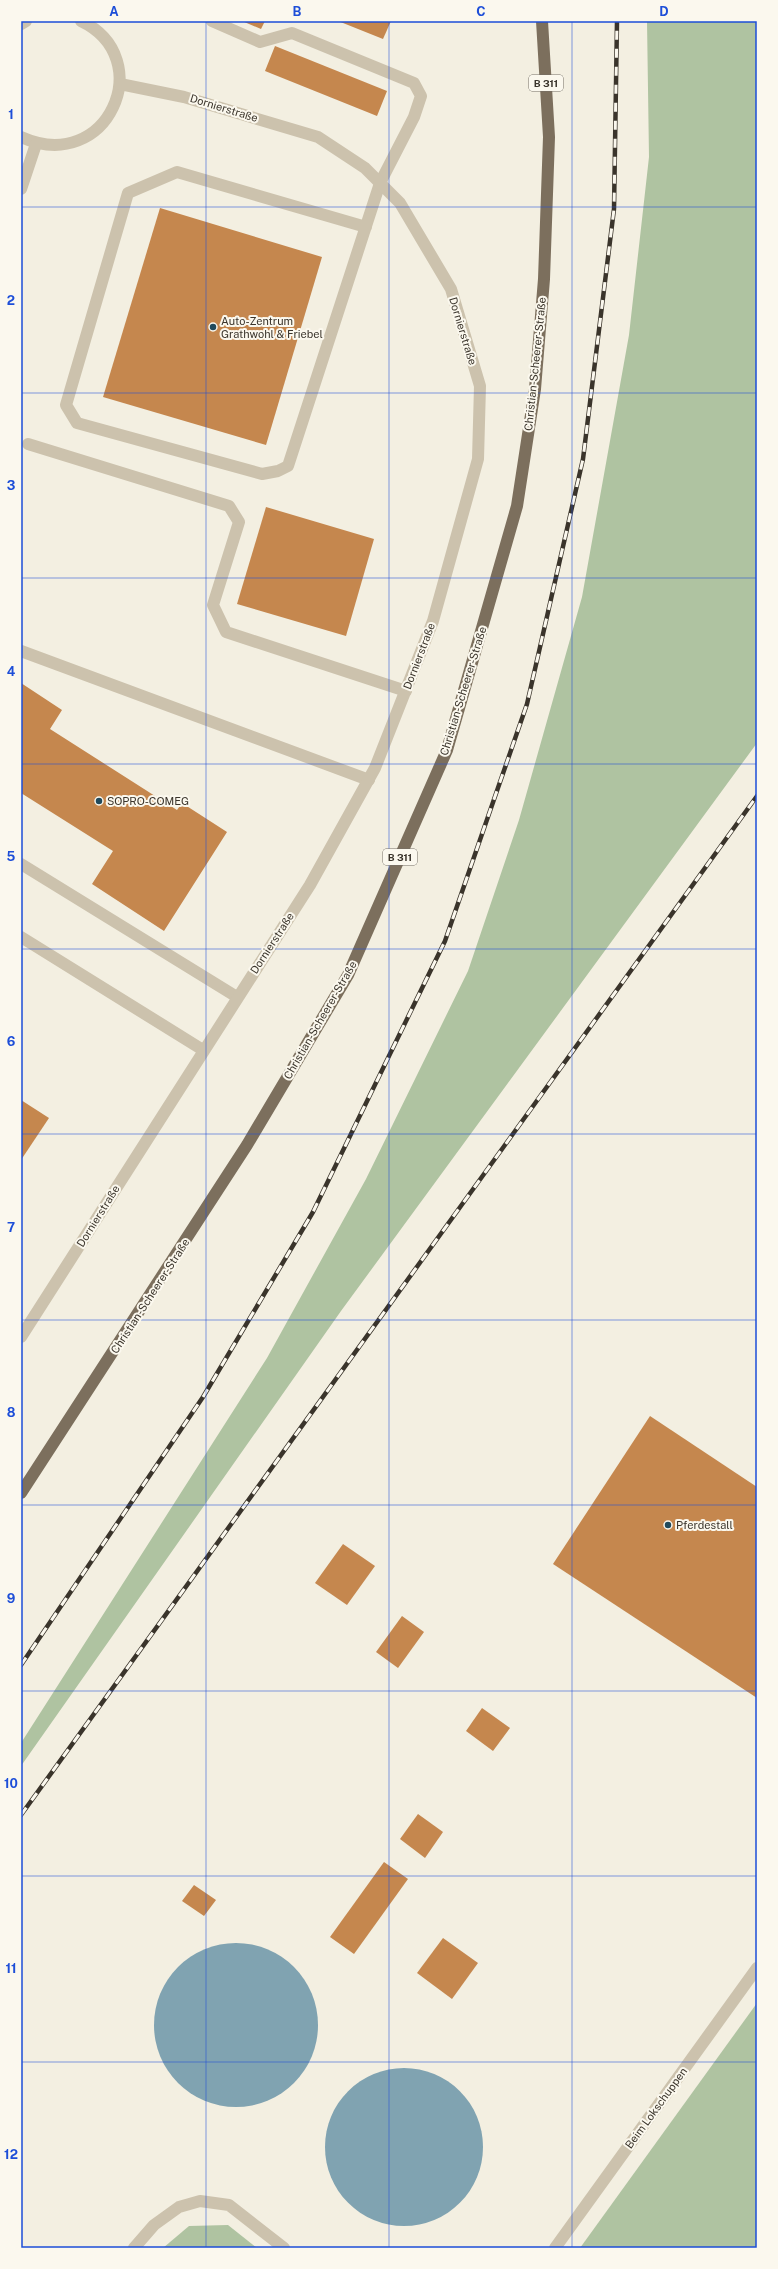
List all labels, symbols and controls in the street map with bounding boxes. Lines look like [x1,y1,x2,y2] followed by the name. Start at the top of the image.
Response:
[109,4,119,19] text: A
[293,4,302,19] text: B
[476,4,486,19] text: C
[659,4,669,19] text: D
[529,75,563,91] road number: B 311
[189,92,259,124] street label: Dornierstraße
[8,107,14,122] text: 1
[7,293,15,308] text: 2
[447,296,479,366] street label: Dornierstraße
[522,297,548,431] street label: Christian-Scheerer-Straße
[221,315,323,340] place label: Auto-Zentrum Grathwohl & Friebel
[208,322,218,332] marker: Auto-Zentrum Grathwohl & Friebel
[7,478,16,493] text: 3
[401,621,437,691] street label: Dornierstraße
[438,625,488,757] street label: Christian-Scheerer-Straße
[7,664,16,679] text: 4
[107,795,189,807] place label: SOPRO-COMEG
[94,796,104,806] marker: SOPRO-COMEG
[7,849,16,864] text: 5
[383,849,417,865] road number: B 311
[248,910,296,976] street label: Dornierstraße
[281,959,359,1081] street label: Christian-Scheerer-Straße
[7,1034,16,1049] text: 6
[74,1183,122,1249] street label: Dornierstraße
[7,1220,15,1235] text: 7
[108,1236,192,1356] street label: Christian-Scheerer-Straße
[7,1405,16,1420] text: 8
[676,1519,733,1531] place label: Pferdestall
[663,1520,673,1530] marker: Pferdestall
[7,1591,15,1606] text: 9
[4,1776,18,1791] text: 10
[5,1961,17,1976] text: 11
[623,2065,689,2151] street label: Beim Lokschuppen
[4,2147,18,2162] text: 12

